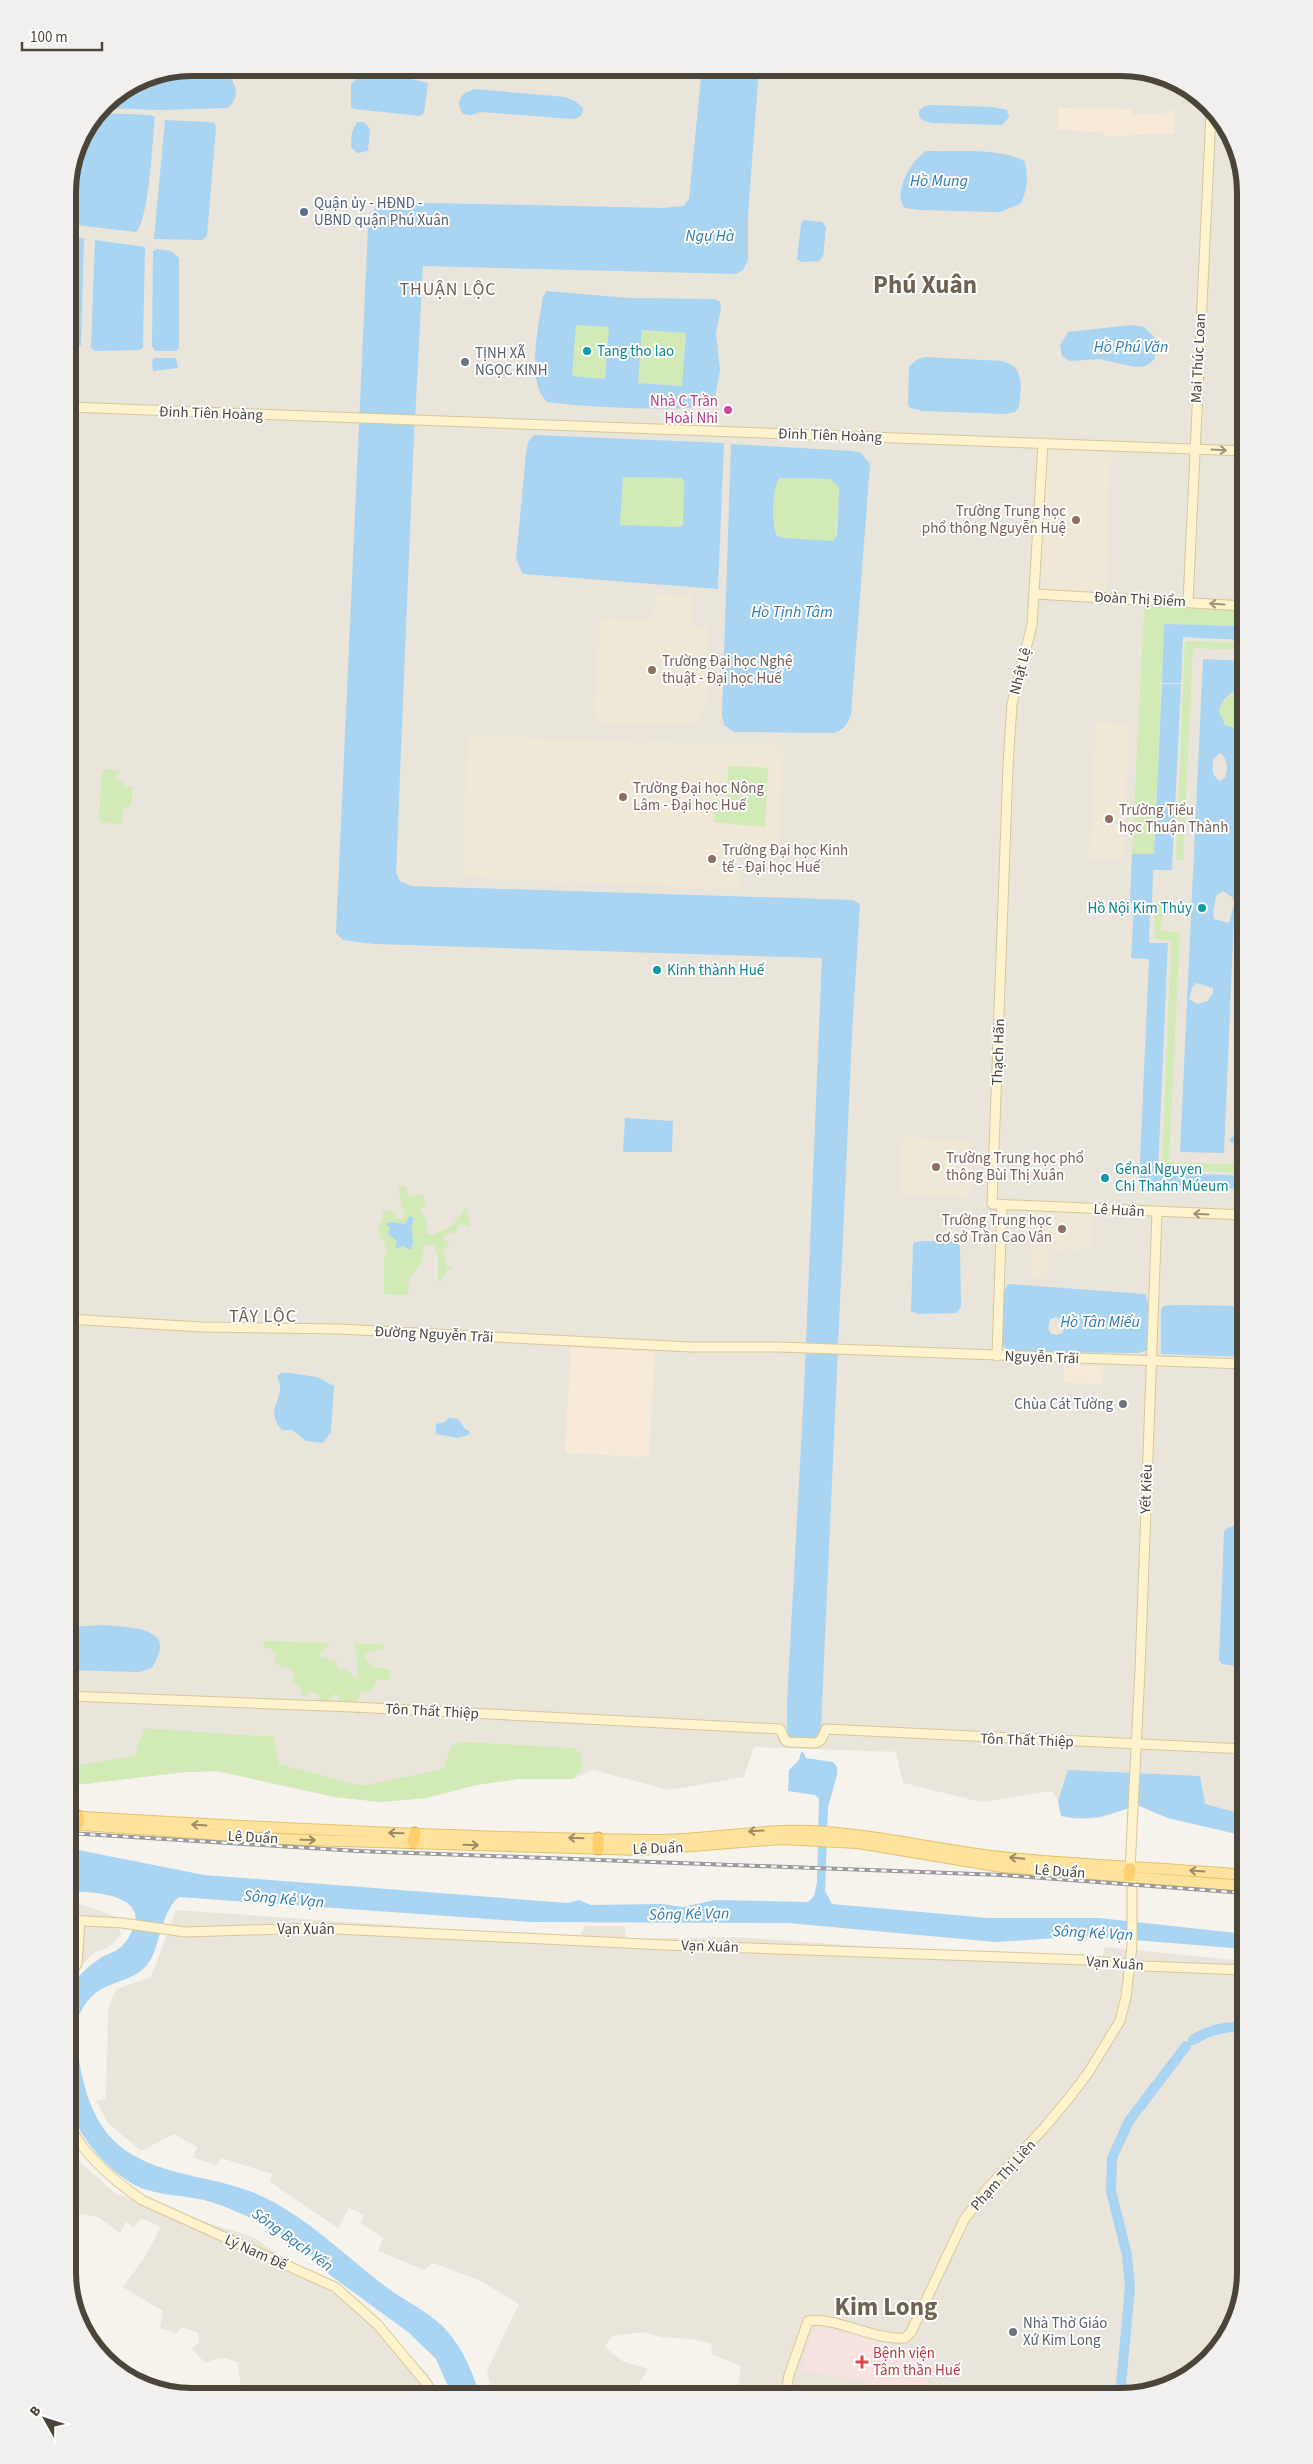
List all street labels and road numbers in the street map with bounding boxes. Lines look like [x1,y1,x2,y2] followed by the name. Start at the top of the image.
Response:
[1186,312,1211,404] street label: Mai Thúc Loan
[159,401,264,426] street label: Đinh Tiên Hoàng
[778,423,883,448] street label: Đinh Tiên Hoàng
[1093,587,1187,612] street label: Đoàn Thị Điểm
[1005,645,1036,697] street label: Nhật Lệ
[987,1018,1010,1086] street label: Thạch Hãn
[1093,1199,1145,1222] street label: Lê Huân
[374,1321,494,1348] street label: Đường Nguyễn Trãi
[1004,1346,1080,1369] street label: Nguyễn Trãi
[1135,1464,1158,1515] street label: Yết Kiêu
[385,1699,479,1724] street label: Tôn Thất Thiệp
[980,1728,1074,1753] street label: Tôn Thất Thiệp
[227,1826,279,1849] street label: Lê Duẩn
[632,1837,684,1860] street label: Lê Duẩn
[1034,1859,1086,1884] street label: Lê Duẩn
[277,1919,335,1940] street label: Vạn Xuân
[681,1935,739,1958] street label: Vạn Xuân
[1085,1951,1144,1976] street label: Vạn Xuân
[966,2135,1041,2215] street label: Phạm Thị Liên
[221,2229,291,2276] street label: Lý Nam Đế

